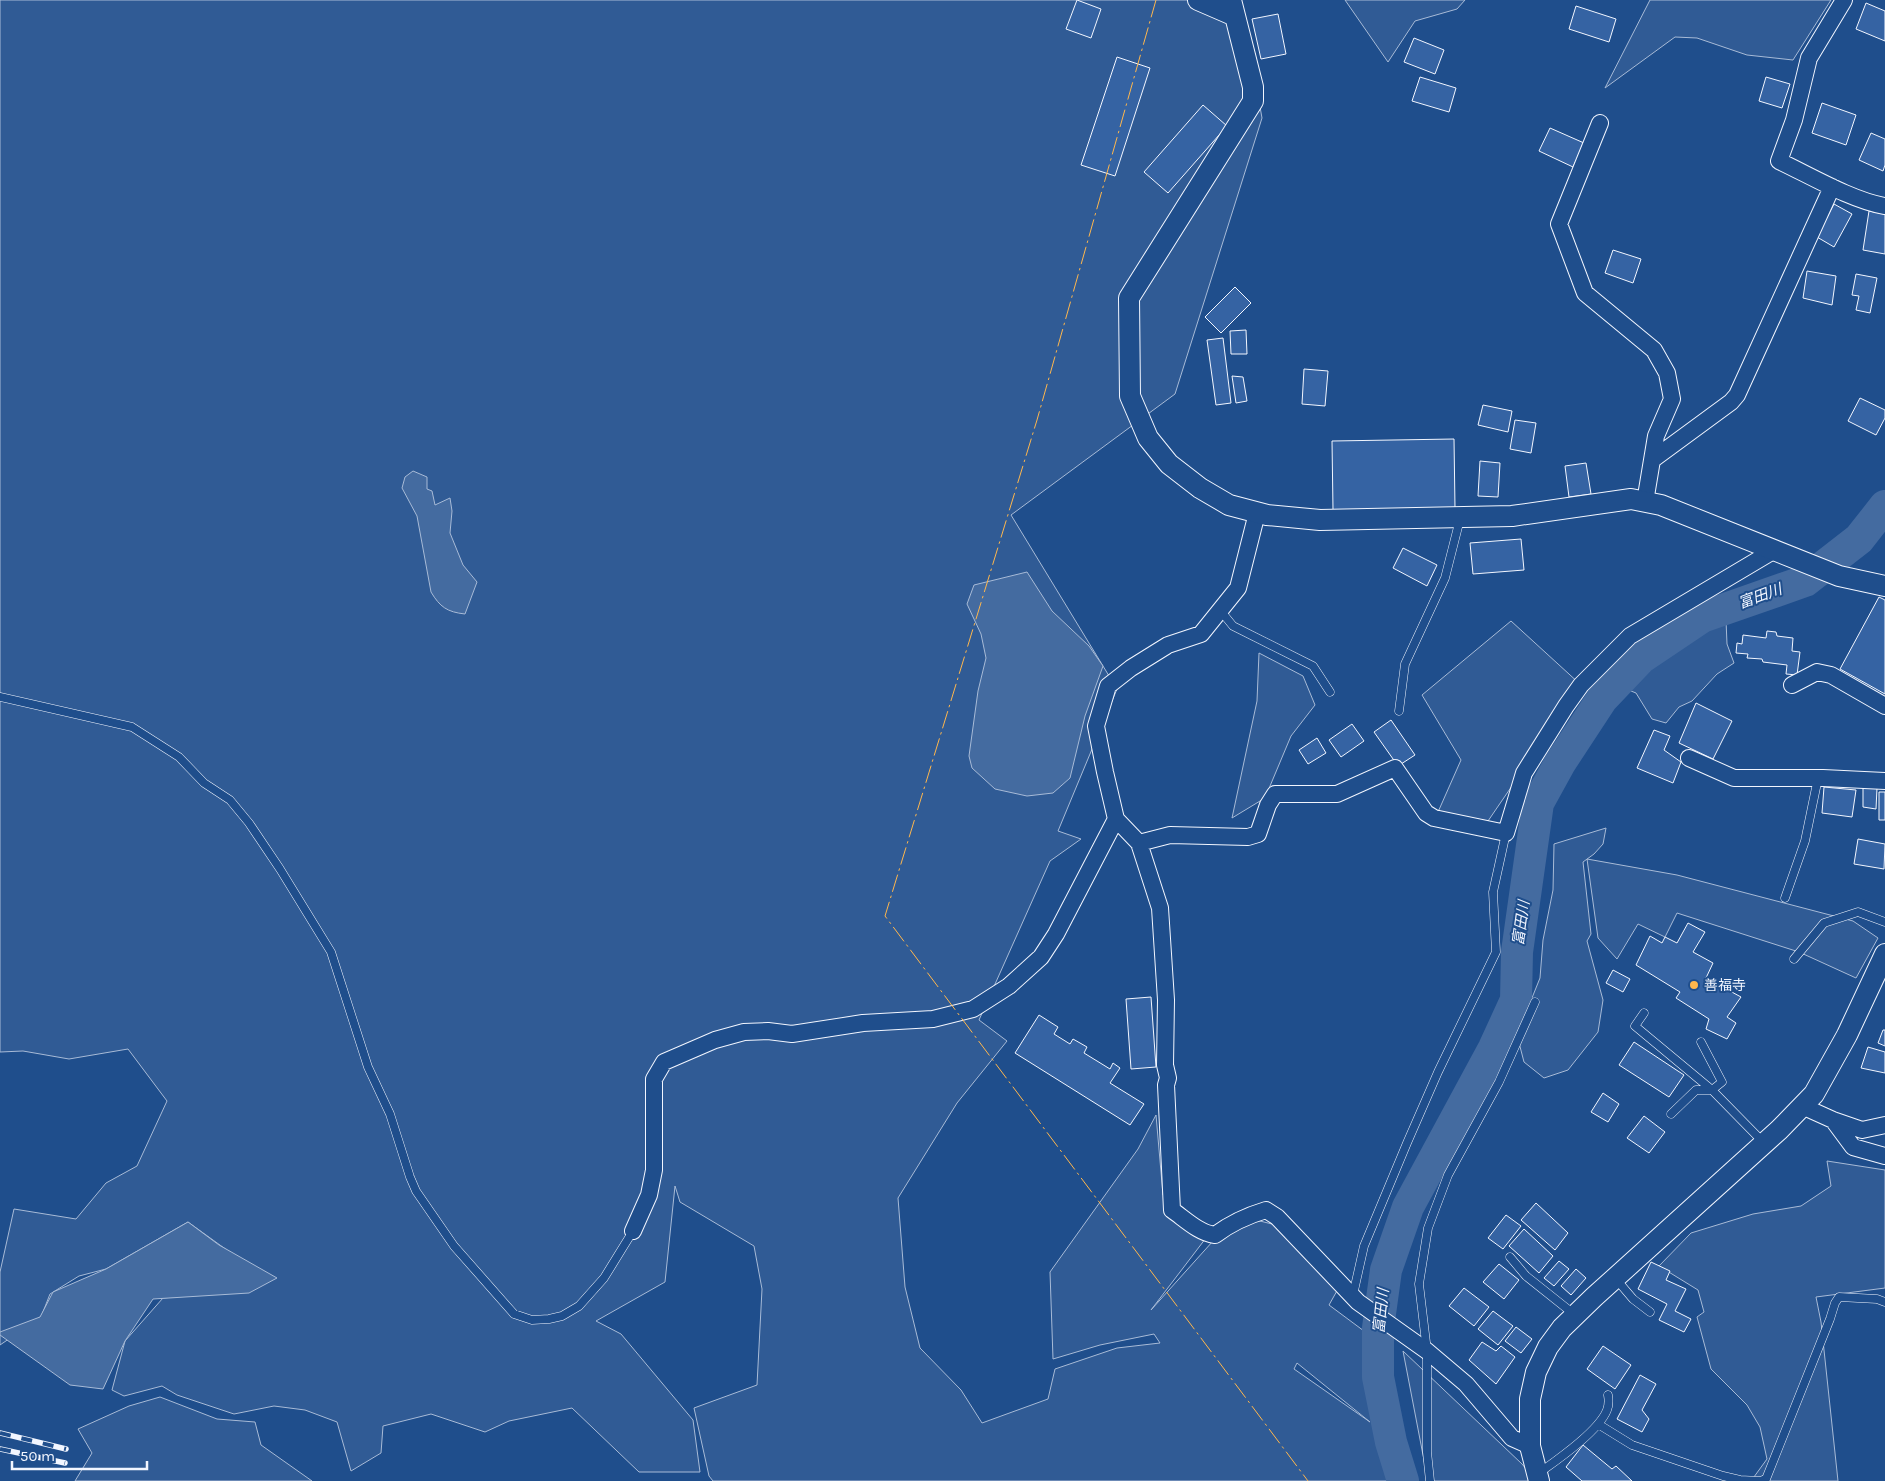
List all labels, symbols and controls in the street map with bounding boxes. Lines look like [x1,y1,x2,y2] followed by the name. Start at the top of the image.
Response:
[1736,579,1786,612] water label: 富田川
[1509,897,1533,947] water label: 富田川
[1704,977,1746,994] place label: 善福寺
[1688,979,1700,991] marker: 善福寺
[1370,1286,1393,1334] water label: 富田川
[12,1438,148,1470] scale bar
[20,1447,55,1465] text: 50 m

